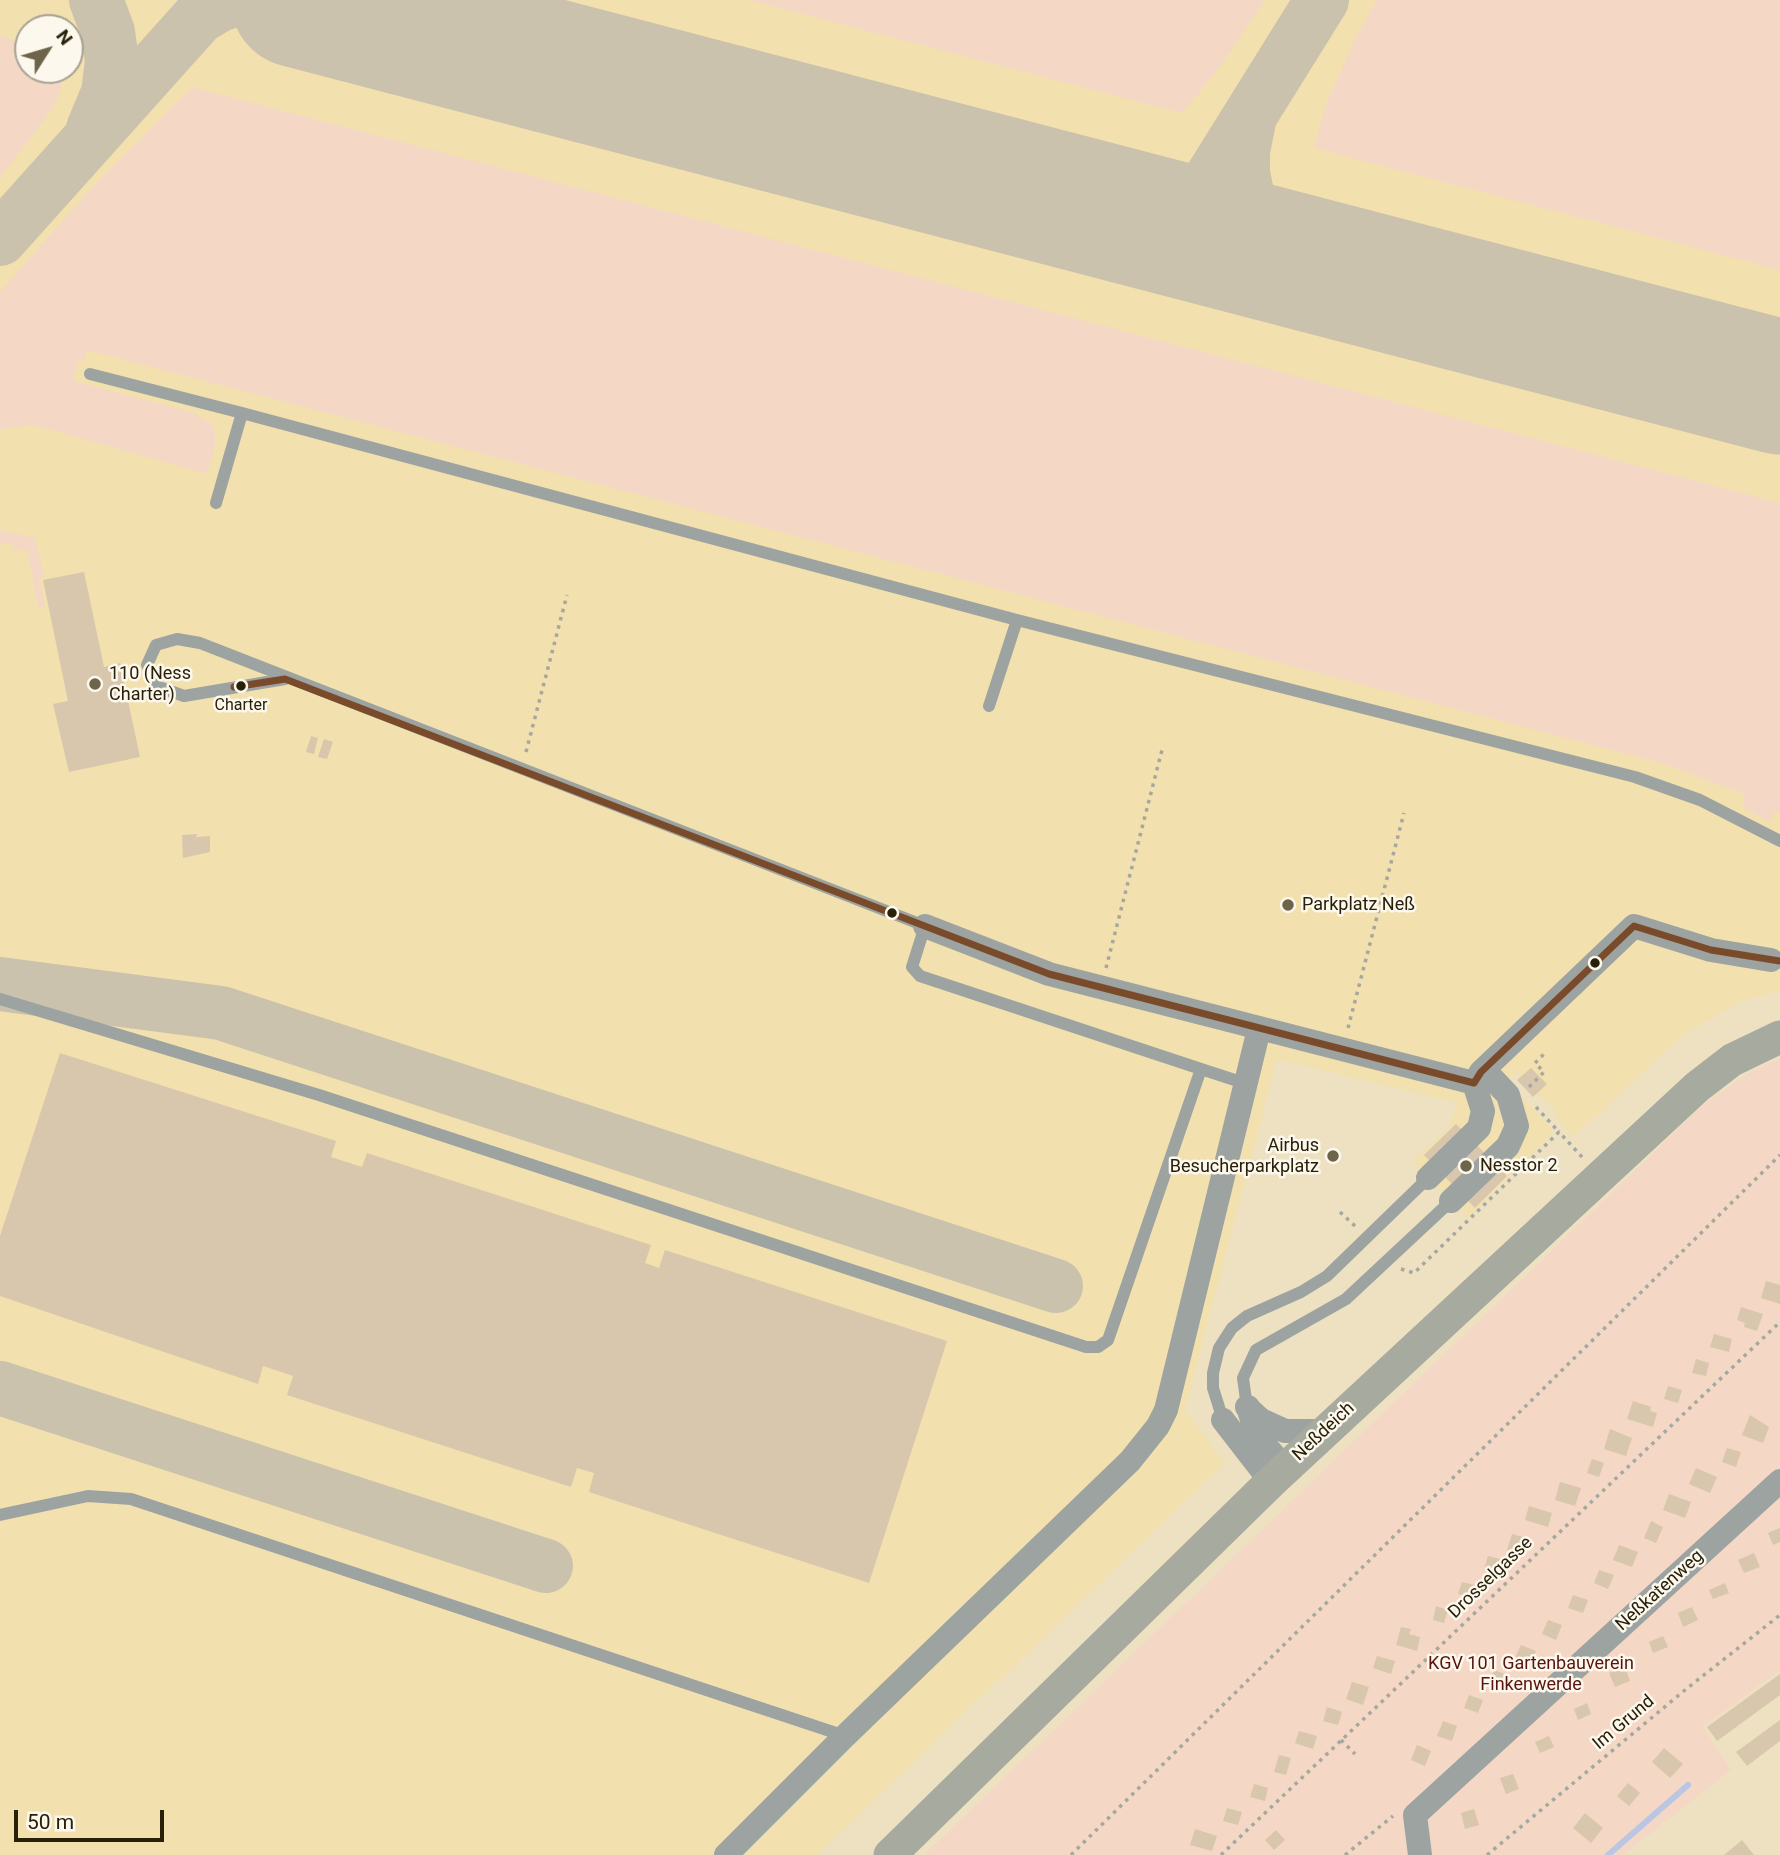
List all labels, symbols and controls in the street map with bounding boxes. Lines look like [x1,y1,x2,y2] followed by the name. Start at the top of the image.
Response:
[14,14,84,84] north arrow
[51,25,78,50] text: N
[109,663,191,706] place label: 110 (Ness Charter)
[87,676,103,692] marker: 110 (Ness Charter)
[234,679,248,693] marker: Charter
[215,696,267,716] place label: Charter
[1302,894,1415,916] place label: Parkplatz Neß
[1280,897,1296,913] marker: Parkplatz Neß
[885,906,899,920] unlabelled marker
[1588,956,1602,970] unlabelled marker
[1170,1135,1319,1178] place label: Airbus Besucherparkplatz
[1325,1148,1341,1164] marker: Airbus Besucherparkplatz
[1480,1155,1558,1177] place label: Nesstor 2
[1458,1158,1474,1174] marker: Nesstor 2
[1289,1398,1359,1466] street label: Neßdeich
[1444,1533,1538,1623] street label: Drosselgasse
[1612,1546,1708,1636] street label: Neßkatenweg
[1428,1653,1634,1696] park label: KGV 101 Gartenbauverein Finkenwerde
[1589,1691,1659,1755] street label: Im Grund
[18,1796,168,1840] scale bar
[27,1810,74,1834] text: 50 m

